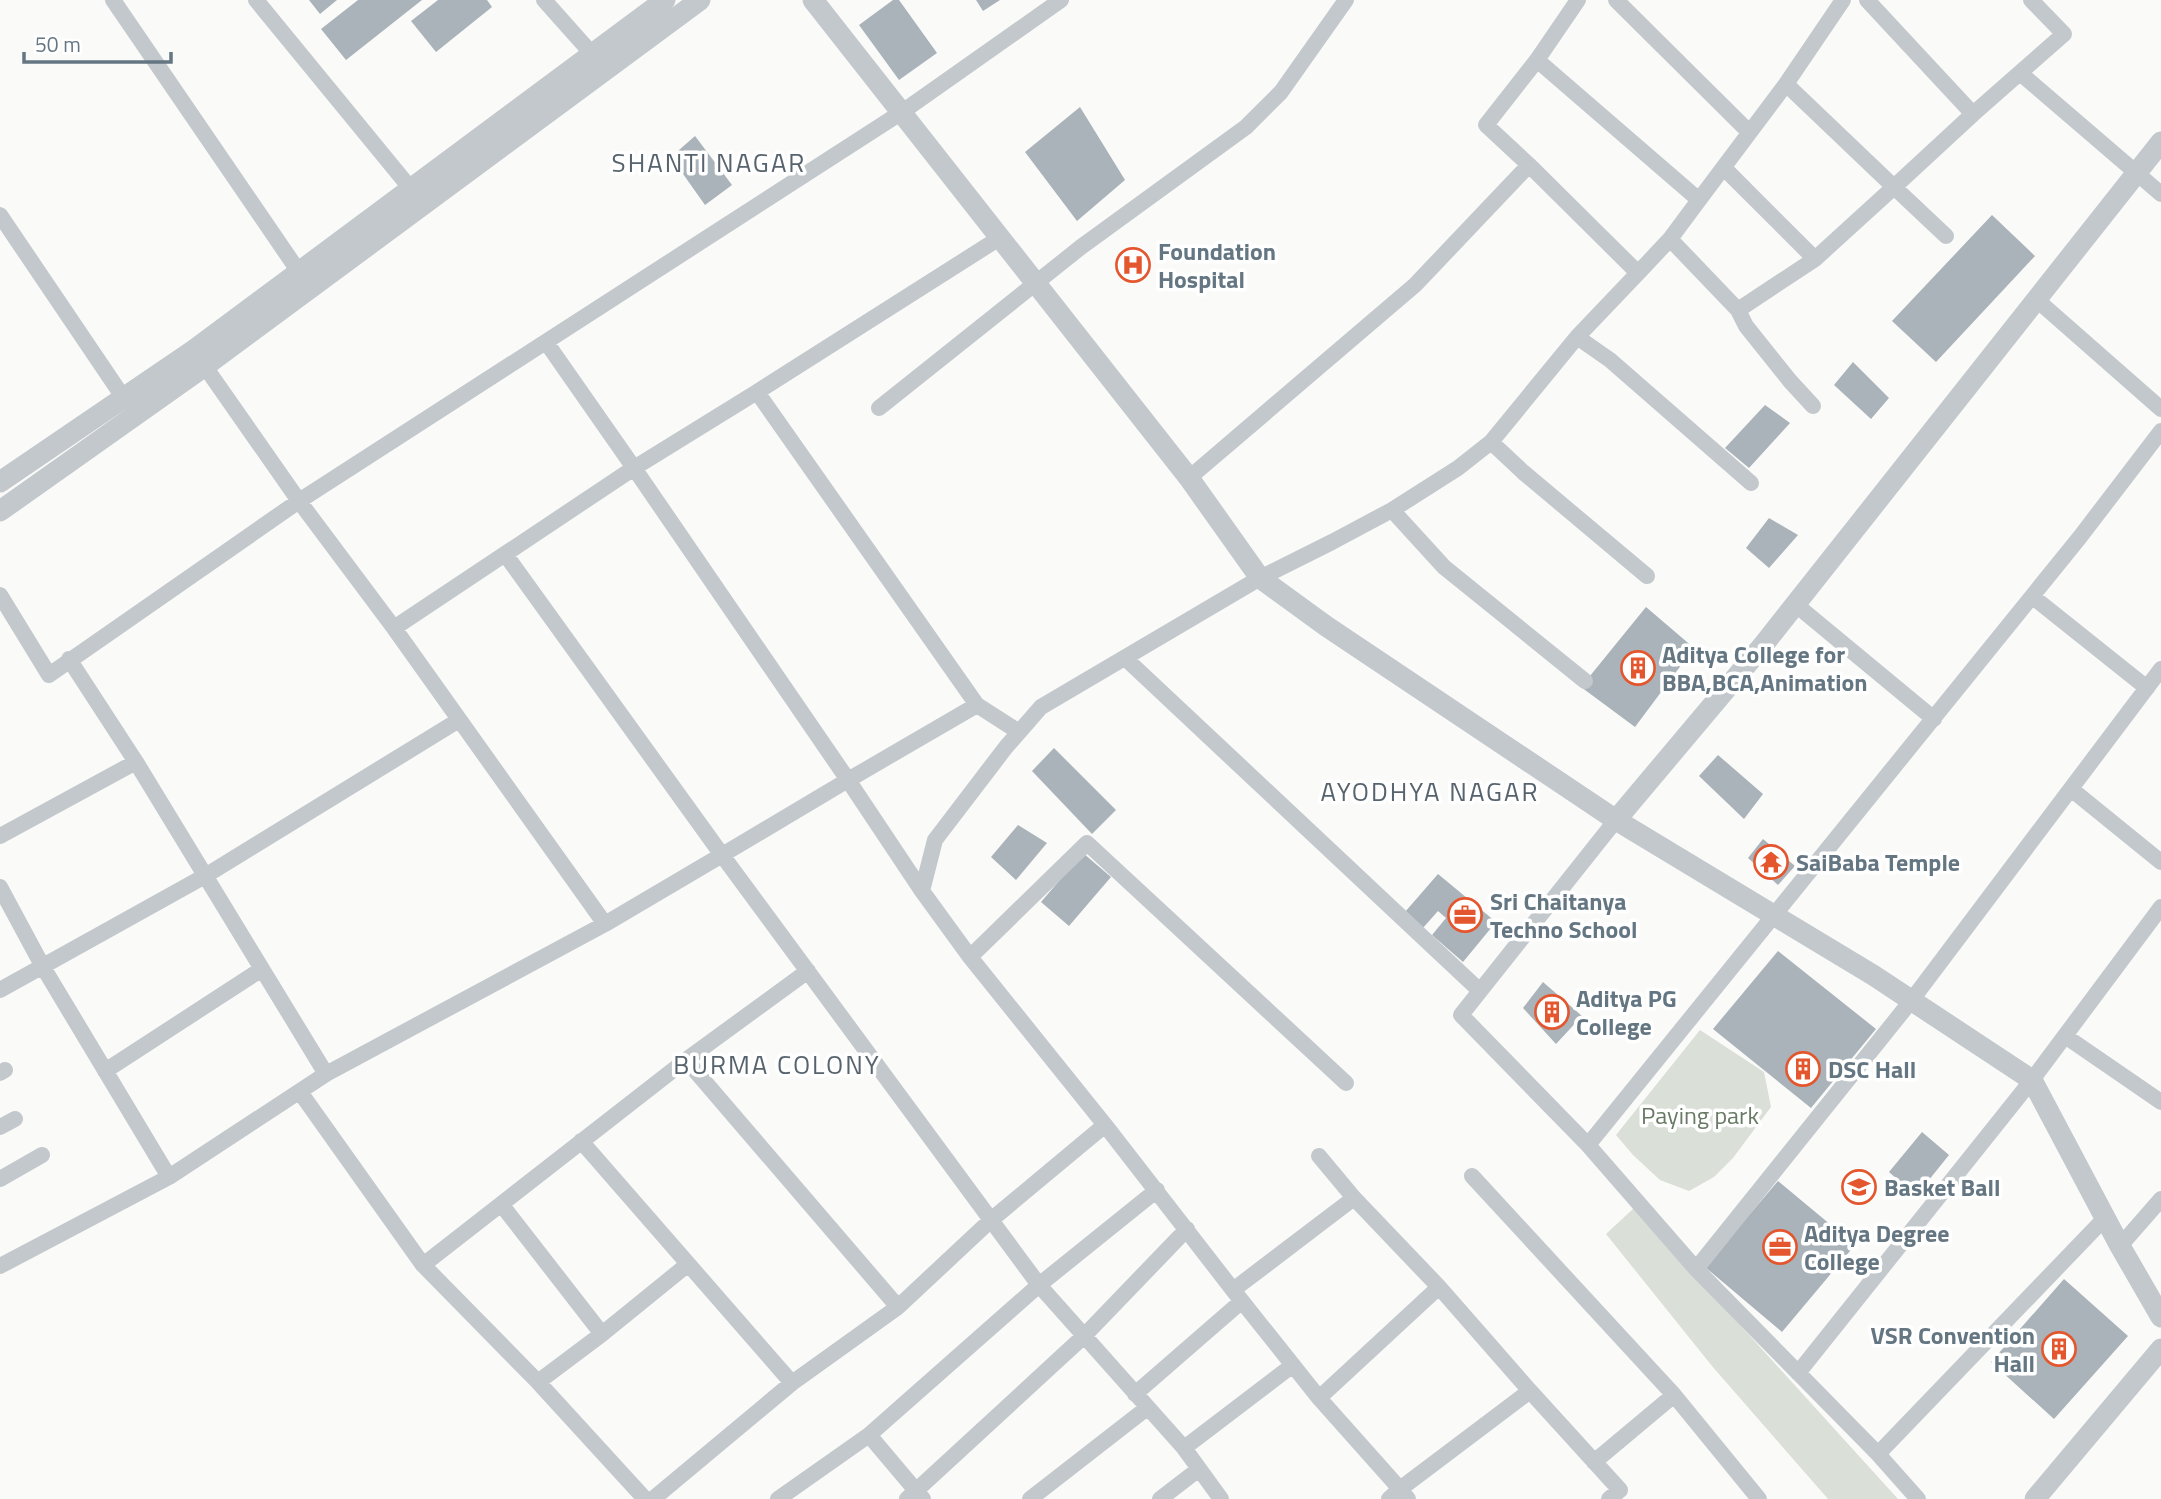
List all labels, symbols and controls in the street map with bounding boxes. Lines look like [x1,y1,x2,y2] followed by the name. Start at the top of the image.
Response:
[24,21,172,65] scale bar
[35,28,81,60] text: 50 m
[612,143,806,182] district label: SHANTI NAGAR
[1158,233,1276,297] place label: Foundation Hospital
[1114,246,1152,284] hospital icon: Foundation Hospital
[1662,636,1868,700] place label: Aditya College for BBA,BCA,Animation
[1619,649,1657,687] building icon: Aditya College for BBA,BCA,Animation
[1320,772,1540,811] district label: AYODHYA NAGAR
[1752,843,1790,881] temple icon: SaiBaba Temple
[1796,844,1960,880] place label: SaiBaba Temple
[1490,883,1638,947] place label: Sri Chaitanya Techno School
[1446,896,1484,934] office icon: Sri Chaitanya Techno School
[1576,980,1677,1044] place label: Aditya PG College
[1533,993,1571,1031] building icon: Aditya PG College
[673,1045,881,1084] district label: BURMA COLONY
[1784,1050,1822,1088] building icon: DSC Hall
[1828,1051,1916,1087] place label: DSC Hall
[1641,1097,1759,1133] park label: Paying park
[1840,1168,1878,1206] school or university icon: Basket Ball
[1884,1169,2000,1205] place label: Basket Ball
[1804,1215,1950,1279] place label: Aditya Degree College
[1761,1228,1799,1266] office icon: Aditya Degree College
[1870,1317,2035,1381] place label: VSR Convention Hall
[2040,1330,2078,1368] building icon: VSR Convention Hall

